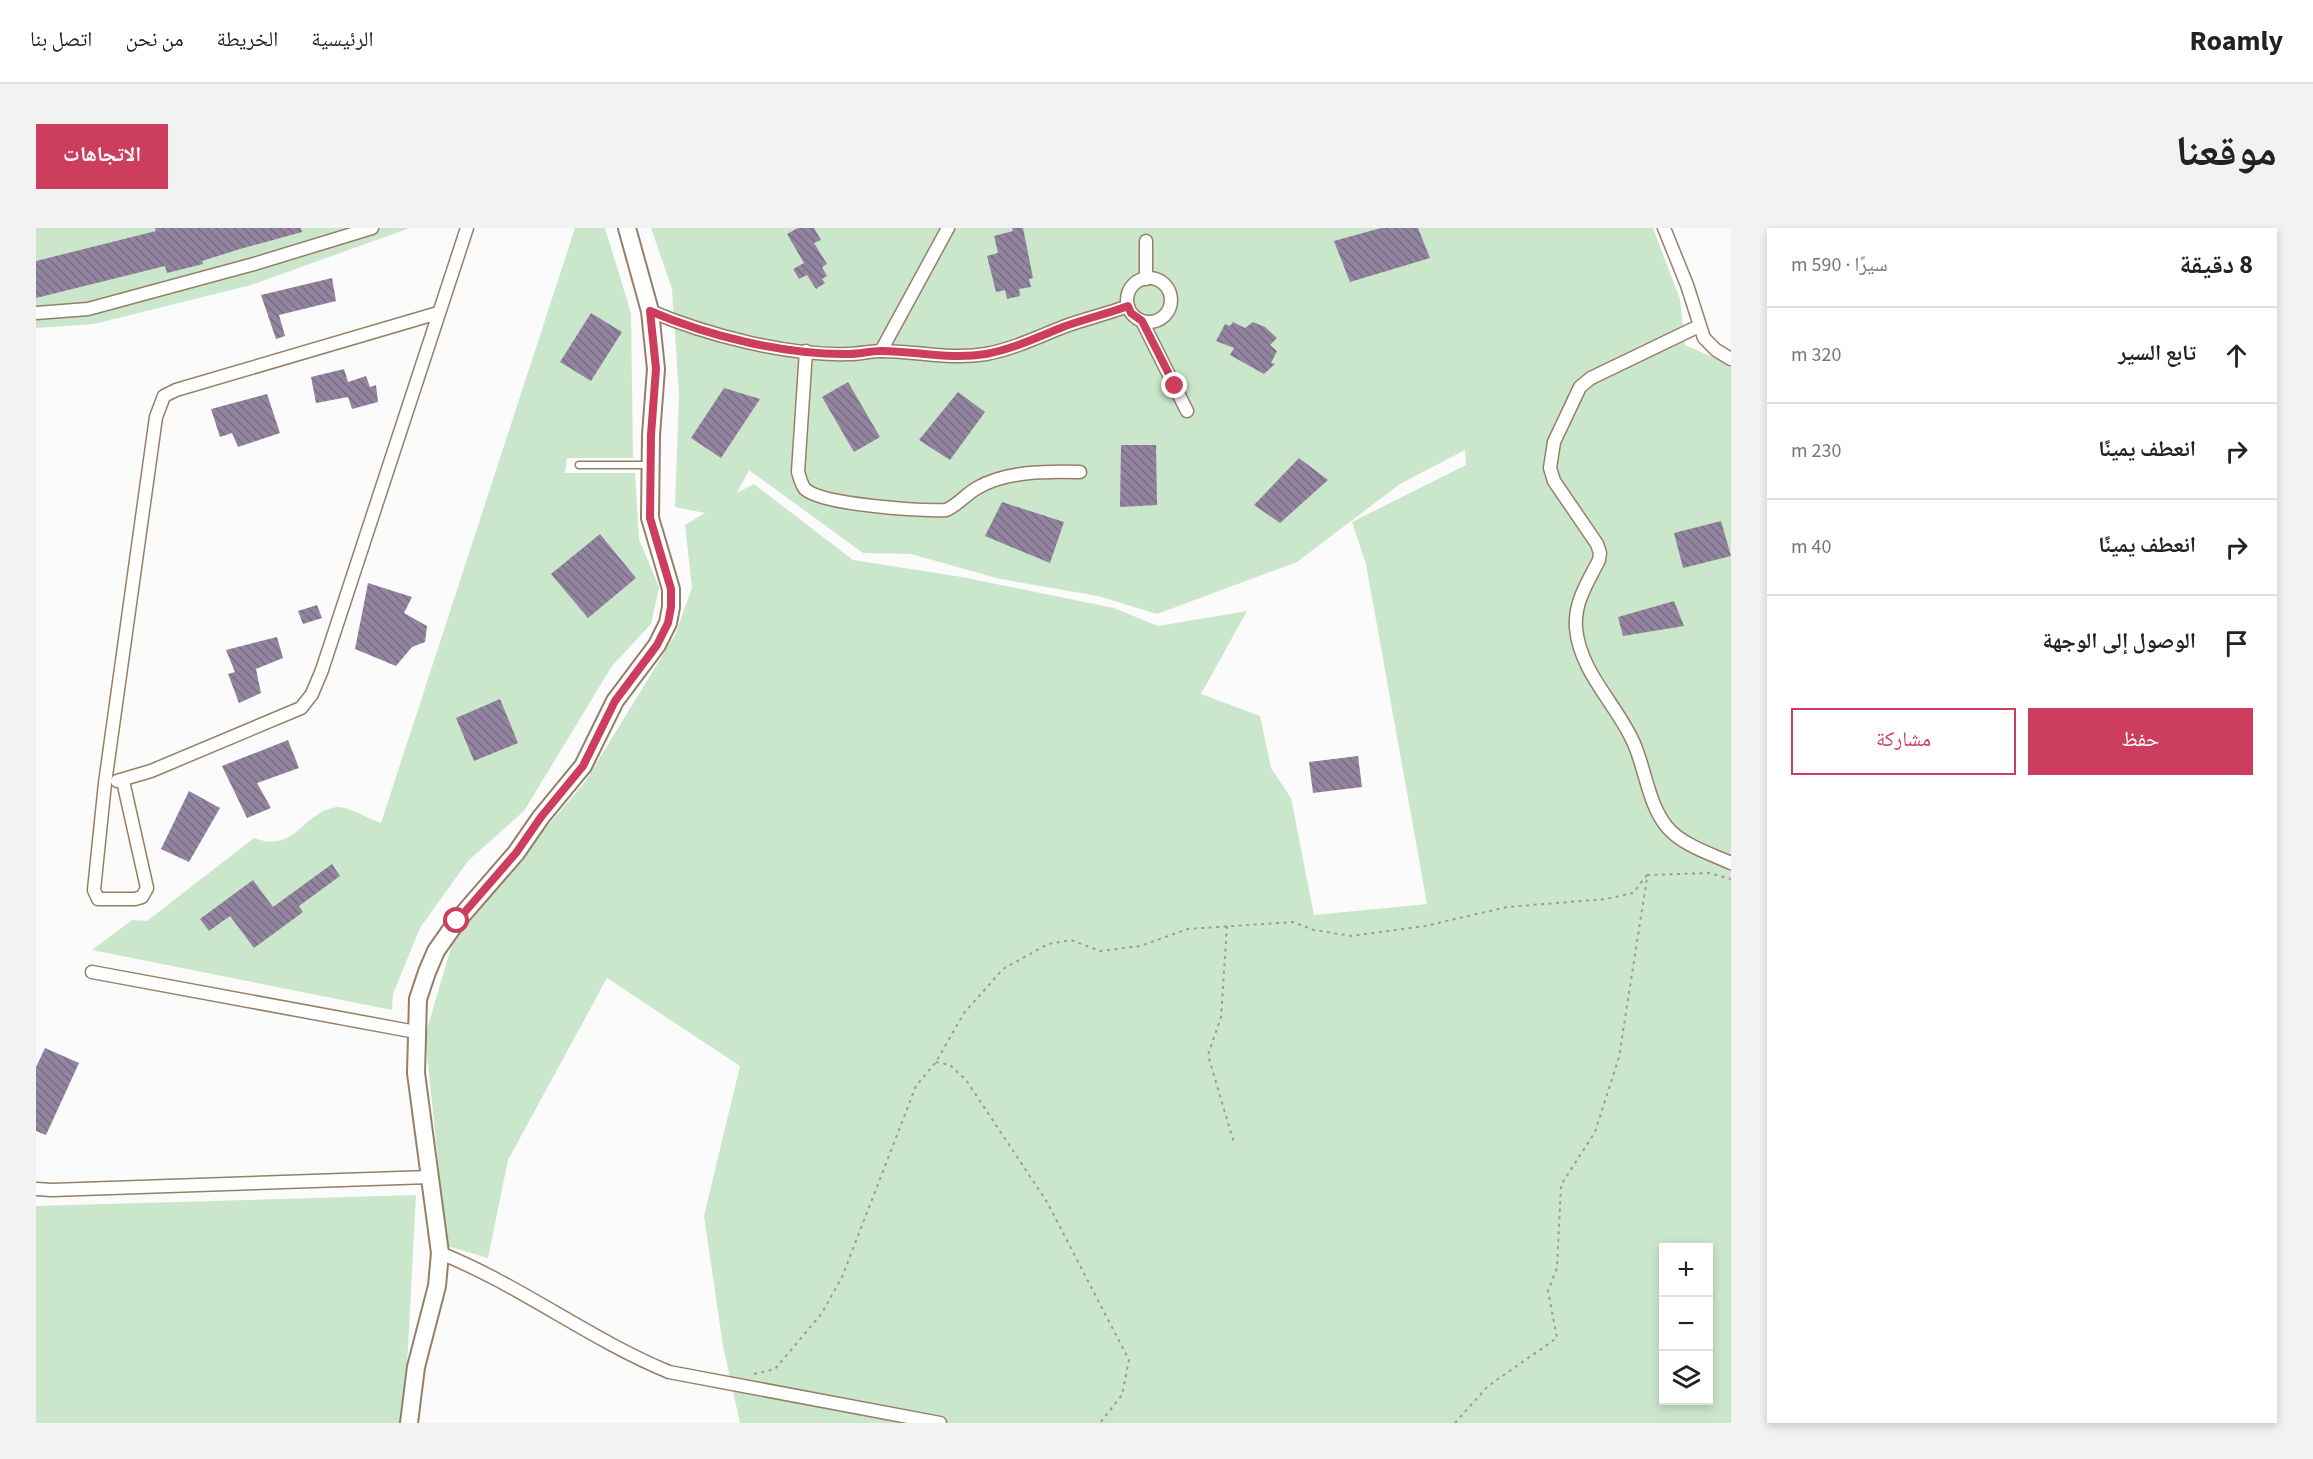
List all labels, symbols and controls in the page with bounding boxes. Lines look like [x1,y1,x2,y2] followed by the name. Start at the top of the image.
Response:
[2190,21,2283,61] text: Roamly
[30,24,92,54] text: اتصل بنا
[125,24,183,54] text: من نحن
[216,24,278,54] text: الخريطة
[311,24,374,54] text: الرئيسية
[2176,122,2277,182] text: موقعنا
[36,124,168,189] button: الاتجاهات
[2179,246,2253,283] text: 8 دقيقة
[1791,251,1888,279] text: سيرًا · 590 m
[2118,337,2196,369] text: تابع السير
[2220,339,2253,372] icon: ahead
[1791,341,1841,369] text: 320 m
[1161,372,1187,398] route end
[2098,433,2196,465] text: انعطف يمينًا
[2220,435,2253,468] icon: right
[1791,437,1841,465] text: 230 m
[2098,529,2196,561] text: انعطف يمينًا
[2220,531,2253,564] icon: right
[1791,533,1831,561] text: 40 m
[2043,625,2196,657] text: الوصول إلى الوجهة
[2220,627,2253,660] icon: arrive
[1791,708,2016,775] button: مشاركة
[2028,708,2253,775] button: حفظ
[443,907,469,933] route start
[1659,1243,1713,1405] map controls
[1659,1243,1713,1297] button: +
[1659,1297,1713,1351] button: −
[1659,1351,1713,1405] button: layers

